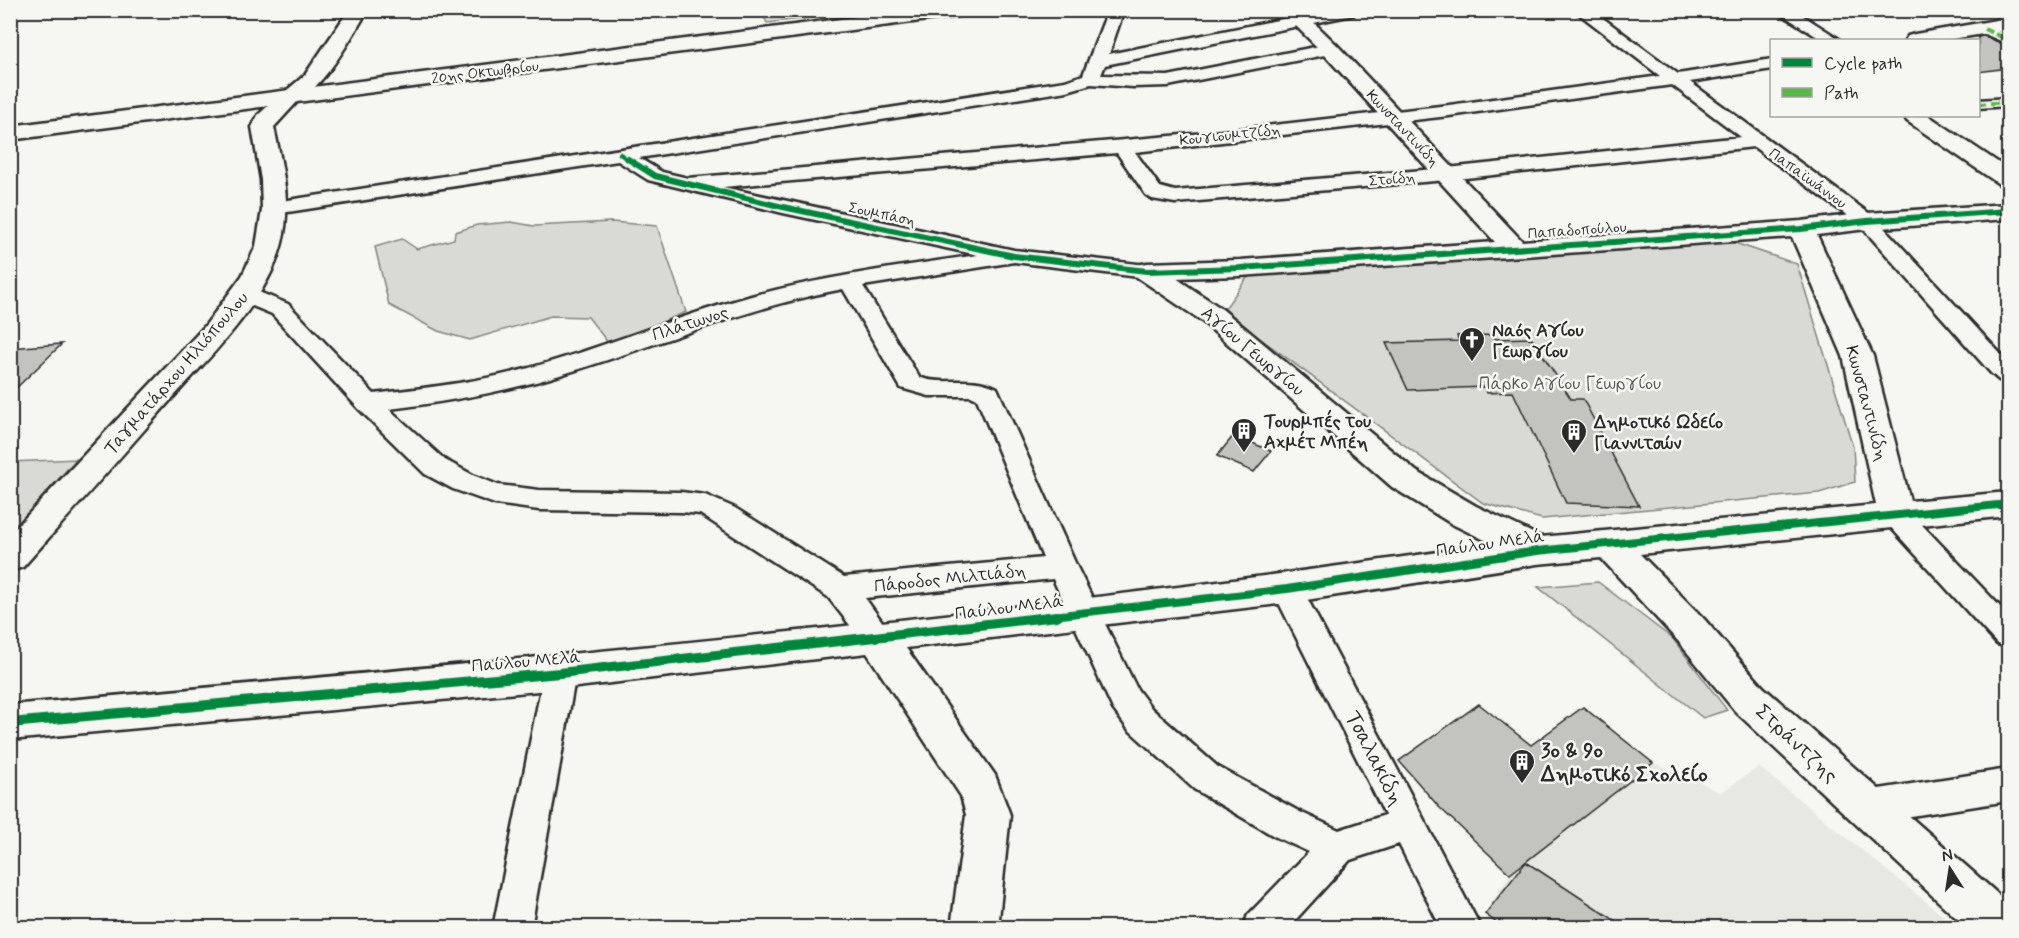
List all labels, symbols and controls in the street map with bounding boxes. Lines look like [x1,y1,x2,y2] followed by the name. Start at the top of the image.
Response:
[1770,39,1980,117] legend
[1824,52,1902,76] text: Cycle path
[430,56,540,89] street label: 20ης Οκτωβρίου
[1824,82,1859,106] text: Path
[1361,86,1443,172] street label: Κωνσταντινίδη
[1179,121,1282,151] street label: Κουγιουμτζίδη
[1764,144,1851,214] street label: Παπαϊωάννου
[1368,168,1416,192] street label: Στοίδη
[846,198,917,232] street label: Σουμπάση
[1527,218,1627,244] street label: Παπαδοπούλου
[99,287,254,460] street label: Ταγματάρχου Ηλιόπουλου
[649,300,731,347] street label: Πλάτωνος
[1196,301,1309,402] street label: Αγίου Γεωργίου
[1492,319,1584,364] place label: Ναός Αγίου Γεωργίου
[1457,325,1487,363] church icon: Ναός Αγίου Γεωργίου
[1839,343,1893,464] street label: Κωνσταντινίδη
[1479,372,1661,396] park label: Πάρκο Αγίου Γεωργίου
[1263,409,1371,455] place label: Τουρμπές του Αχμέτ Μπέη
[1593,411,1723,456] place label: Δημοτικό Ωδείο Γιαννιτσών
[1229,416,1259,454] building icon: Τουρμπές του Αχμέτ Μπέη
[1559,417,1589,455] building icon: Δημοτικό Ωδείο Γιαννιτσών
[1434,525,1546,563] street label: Παύλου Μελά
[873,559,1027,599] street label: Πάροδος Μιλτιάδη
[953,589,1065,627] street label: Παύλου Μελά
[471,645,582,679] street label: Παύλου Μελά
[1749,698,1844,789] street label: Στράντζης
[1338,706,1410,810] street label: Τσαλακίδη
[1540,737,1708,789] place label: 3ο & 9ο Δημοτικό Σχολείο
[1507,747,1537,785] building icon: 3ο & 9ο Δημοτικό Σχολείο
[1920,839,1980,899] north arrow
[1940,844,1955,867] text: N

